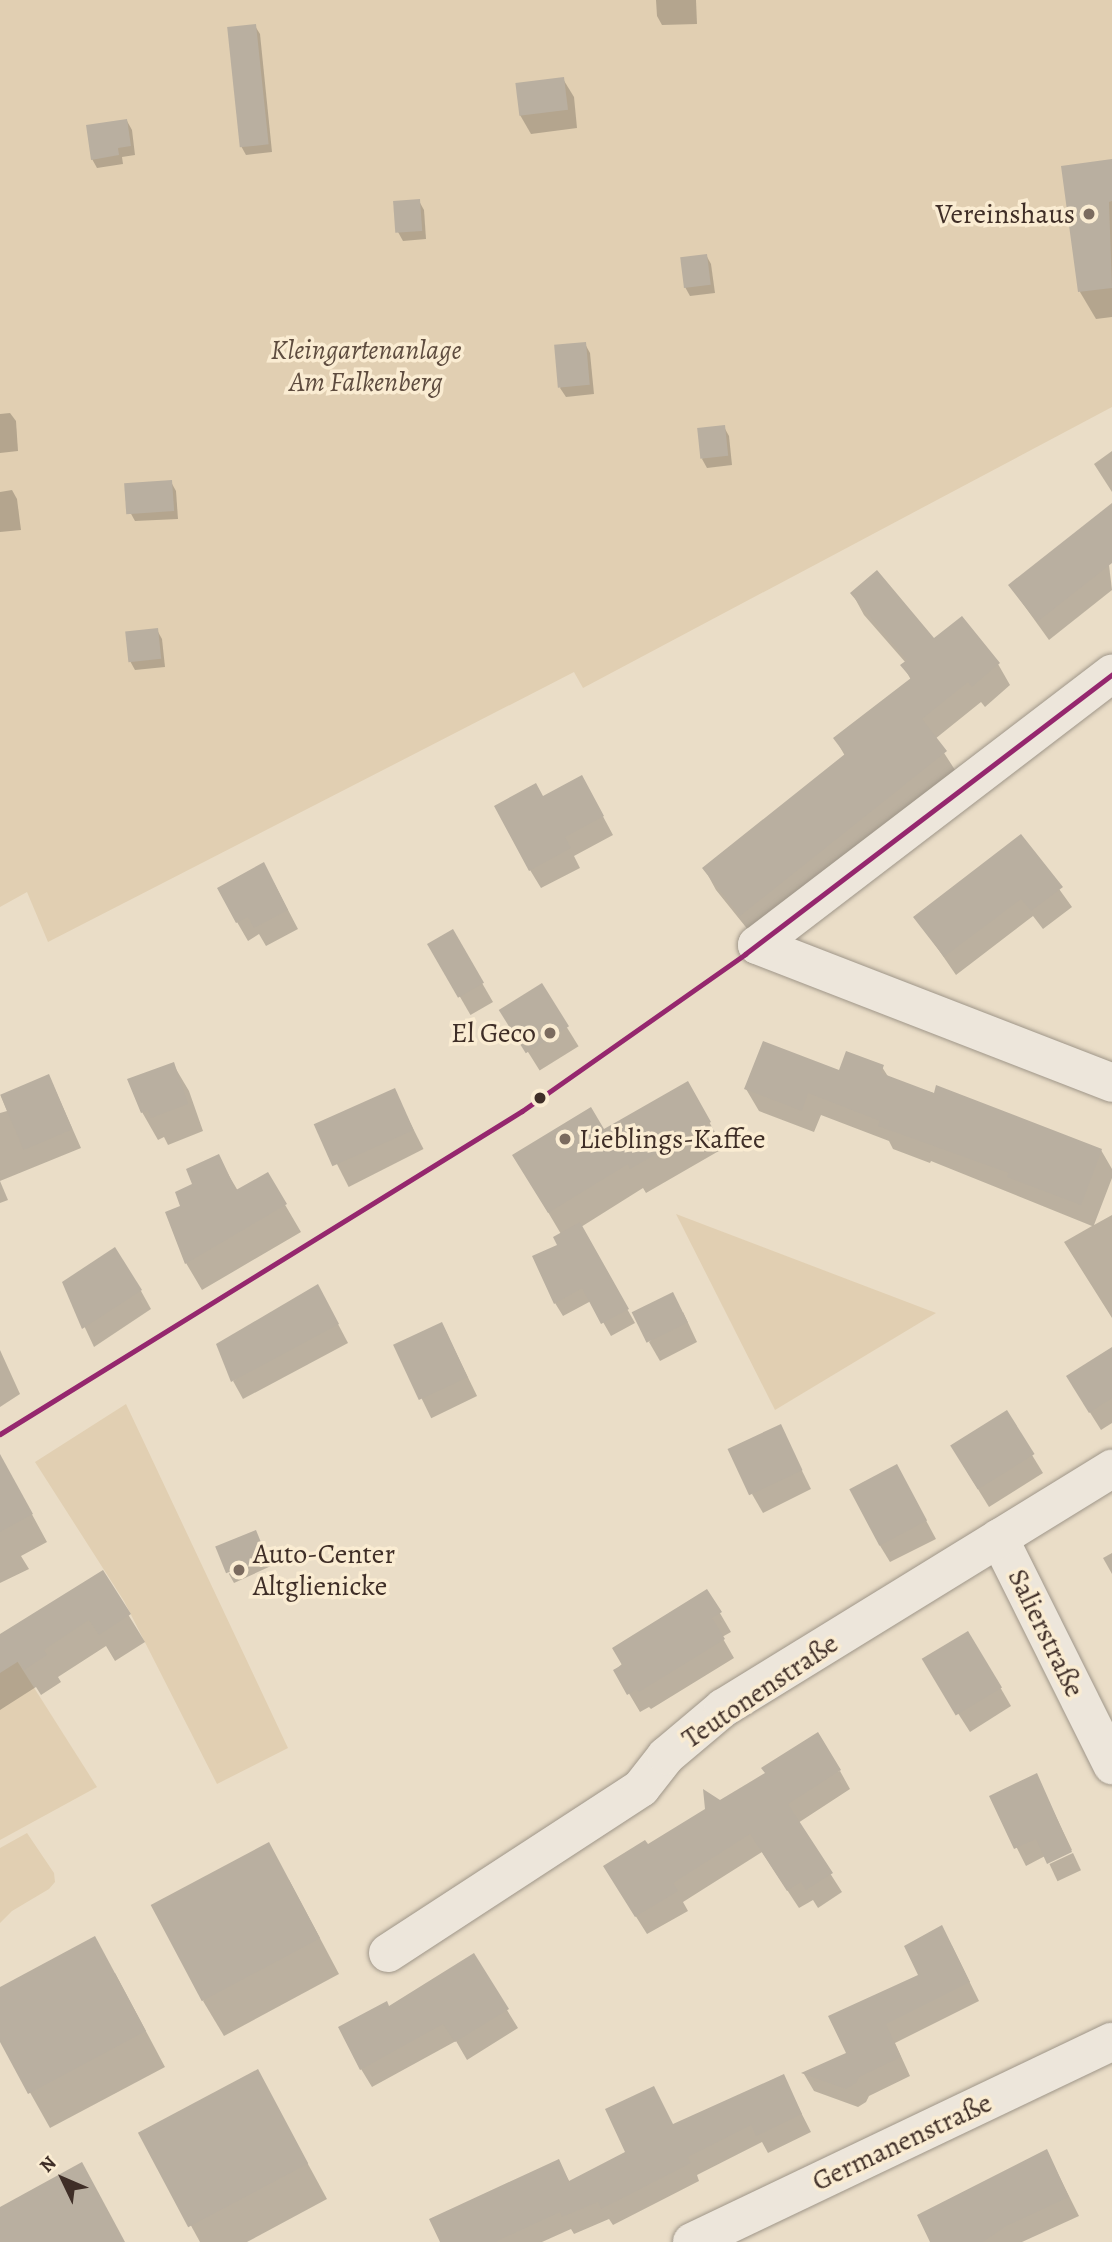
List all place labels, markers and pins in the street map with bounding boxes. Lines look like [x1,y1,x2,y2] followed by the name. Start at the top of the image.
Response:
[936,197,1075,231] place label: Vereinshaus
[1081,206,1097,222] marker: Vereinshaus
[451,1016,536,1050] place label: El Geco
[542,1025,558,1041] marker: El Geco
[533,1091,547,1105] unlabelled marker
[579,1122,766,1156] place label: Lieblings-Kaffee
[557,1131,573,1147] marker: Lieblings-Kaffee
[253,1537,395,1603] place label: Auto-Center Altglienicke
[231,1562,247,1578] marker: Auto-Center Altglienicke

